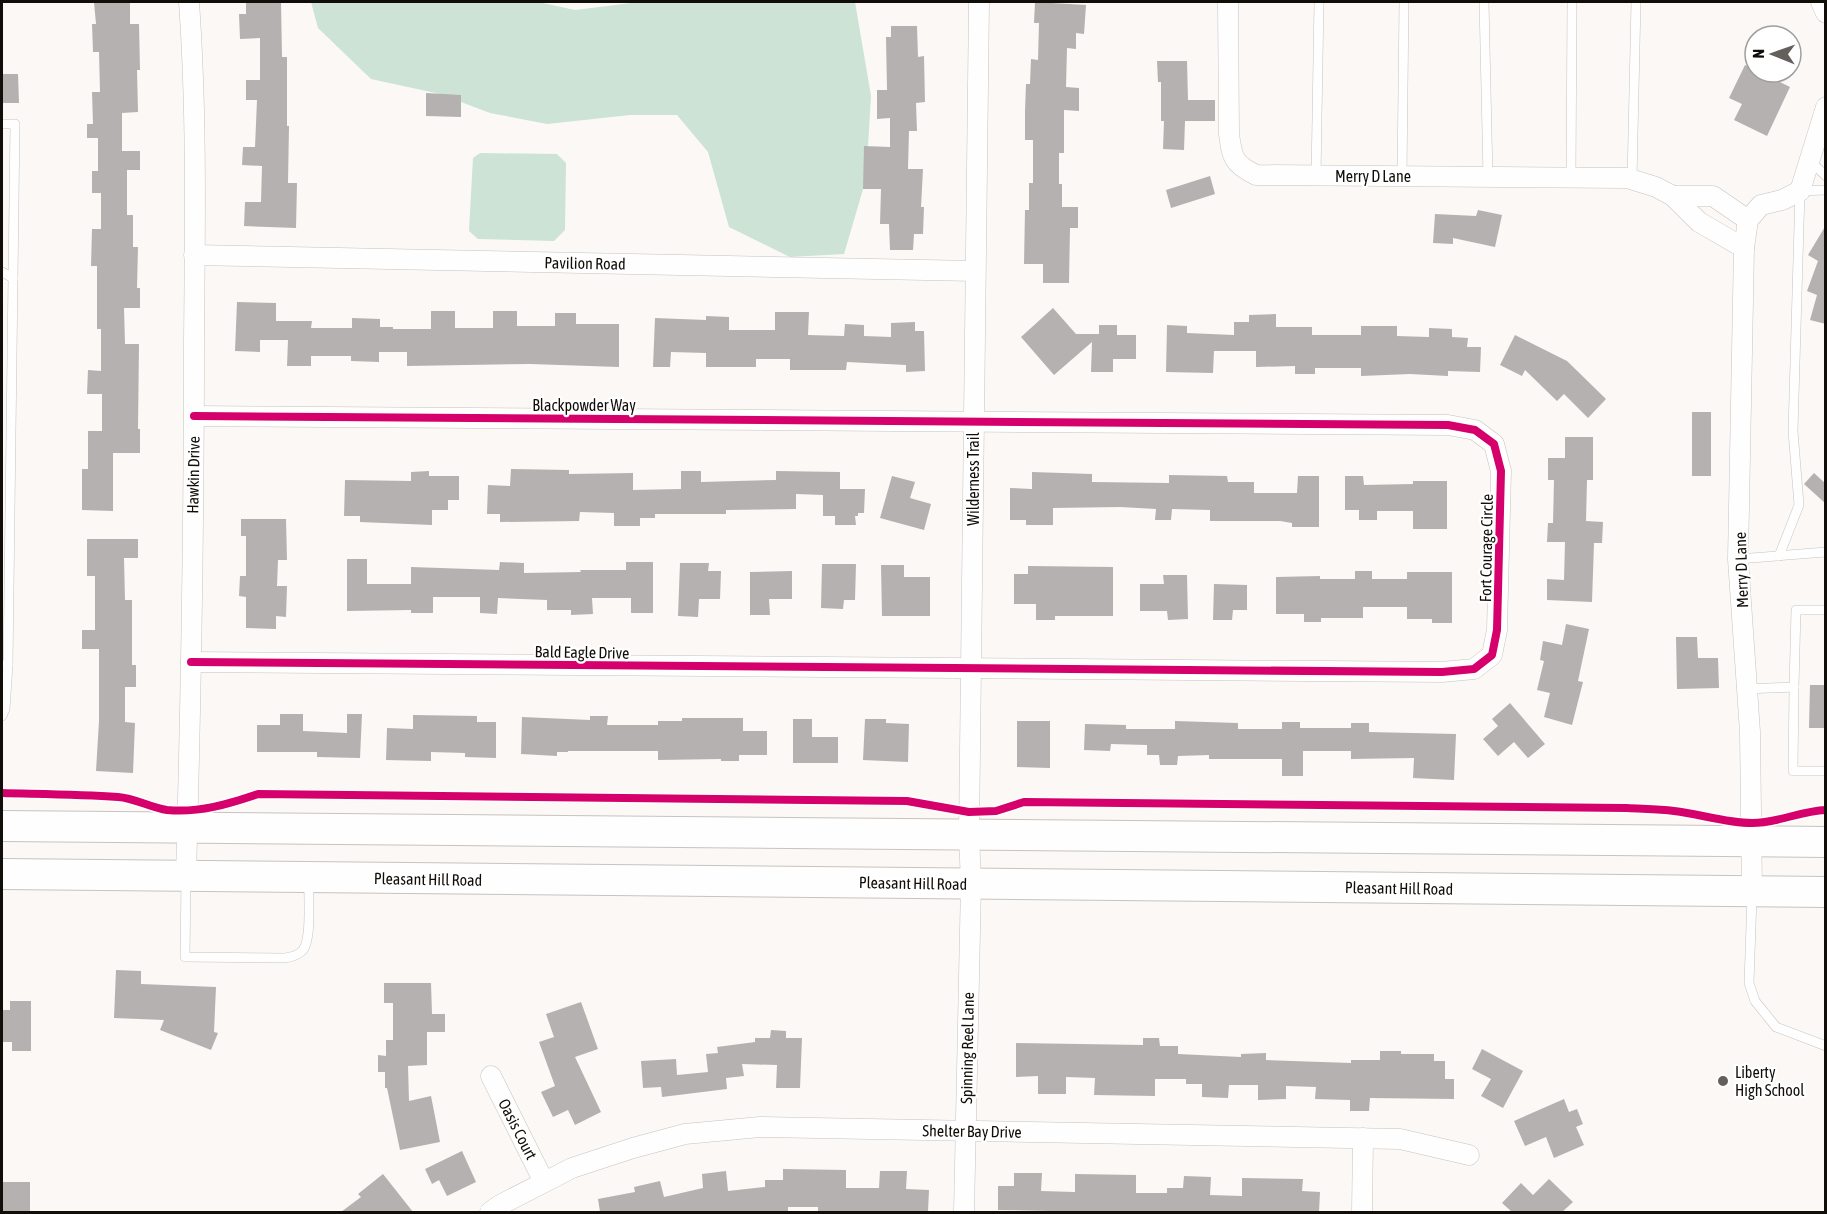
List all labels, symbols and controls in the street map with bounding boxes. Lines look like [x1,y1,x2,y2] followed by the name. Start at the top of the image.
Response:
[1743,24,1803,84] north arrow
[1749,49,1767,59] text: N
[1335,167,1411,186] street label: Merry D Lane
[544,253,626,273] street label: Pavilion Road
[532,396,636,415] street label: Blackpowder Way
[964,432,982,526] street label: Wilderness Trail
[183,436,203,514] street label: Hawkin Drive
[1476,494,1497,602] street label: Fort Courage Circle
[1731,532,1752,608] street label: Merry D Lane
[535,642,629,663] street label: Bald Eagle Drive
[374,869,482,889] street label: Pleasant Hill Road
[859,873,967,893] street label: Pleasant Hill Road
[1345,878,1453,898] street label: Pleasant Hill Road
[957,992,978,1104] street label: Spinning Reel Lane
[1735,1063,1805,1100] place label: Liberty High School
[1716,1074,1730,1088] marker: Liberty High School
[495,1096,541,1163] street label: Oasis Court
[922,1121,1022,1142] street label: Shelter Bay Drive

